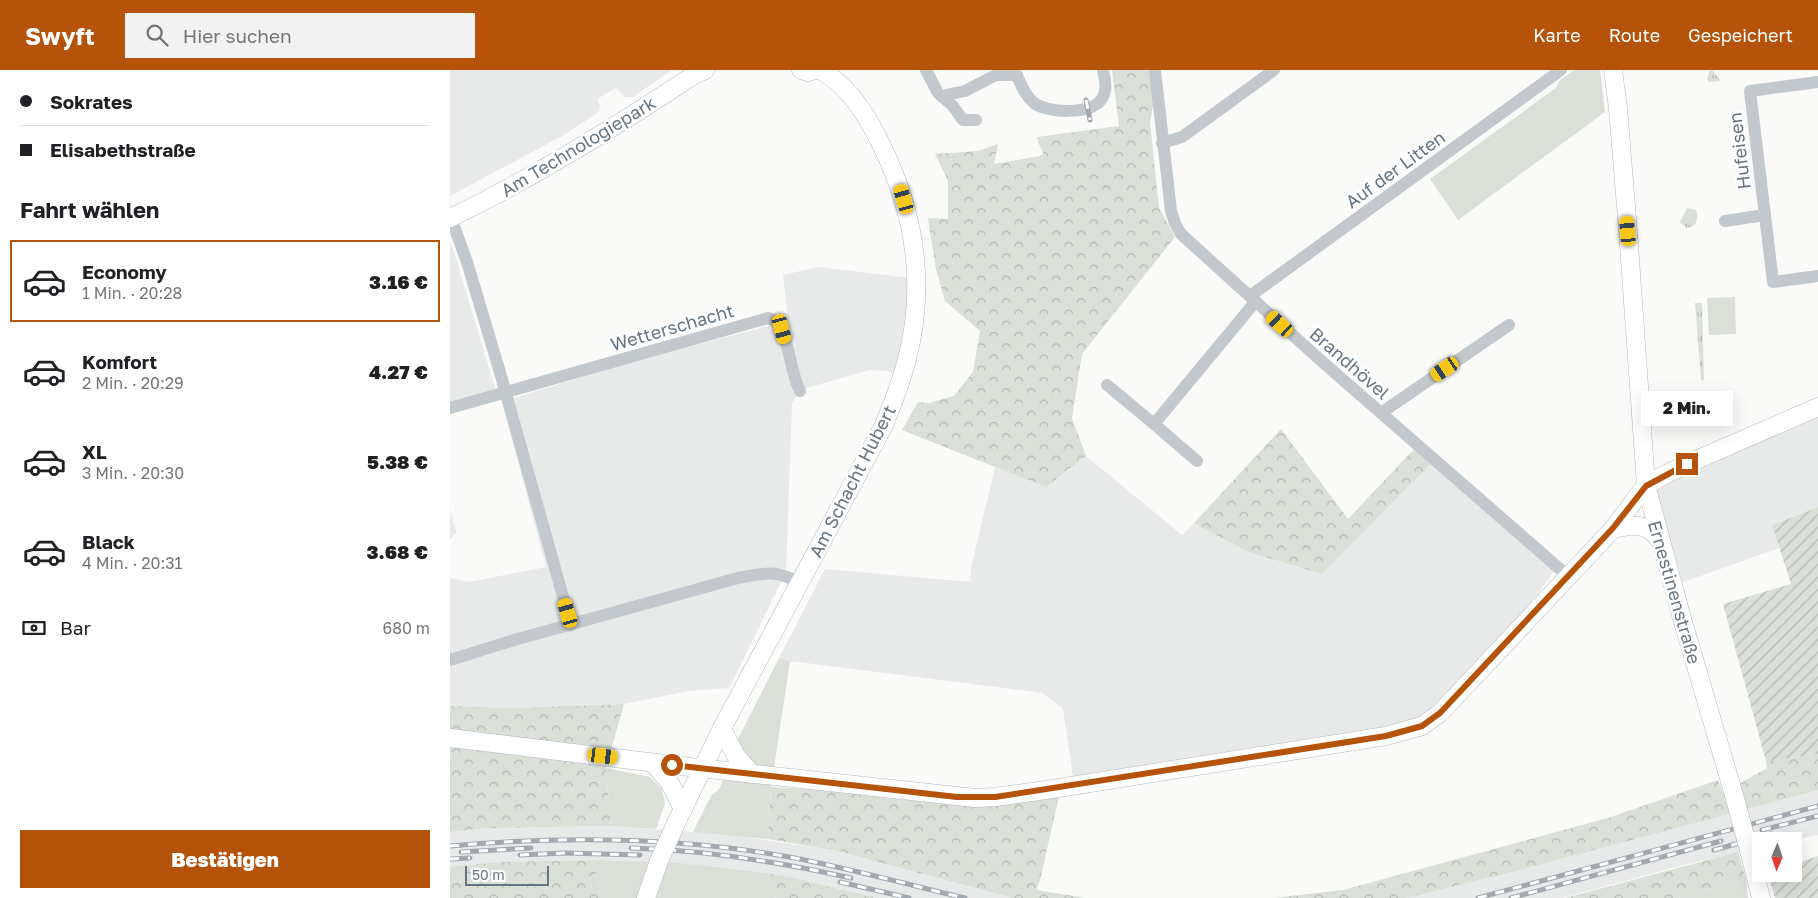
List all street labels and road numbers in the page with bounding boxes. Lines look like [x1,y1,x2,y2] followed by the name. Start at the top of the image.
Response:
[497,91,659,201] street label: Am Technologiepark
[1723,111,1755,191] street label: Hufeisen
[1341,126,1449,212] street label: Auf der Litten
[608,299,736,355] street label: Wetterschacht
[1306,322,1395,404] street label: Brandhövel
[804,401,900,561] street label: Am Schacht Hubert
[1644,518,1706,666] street label: Ernestinenstraße

